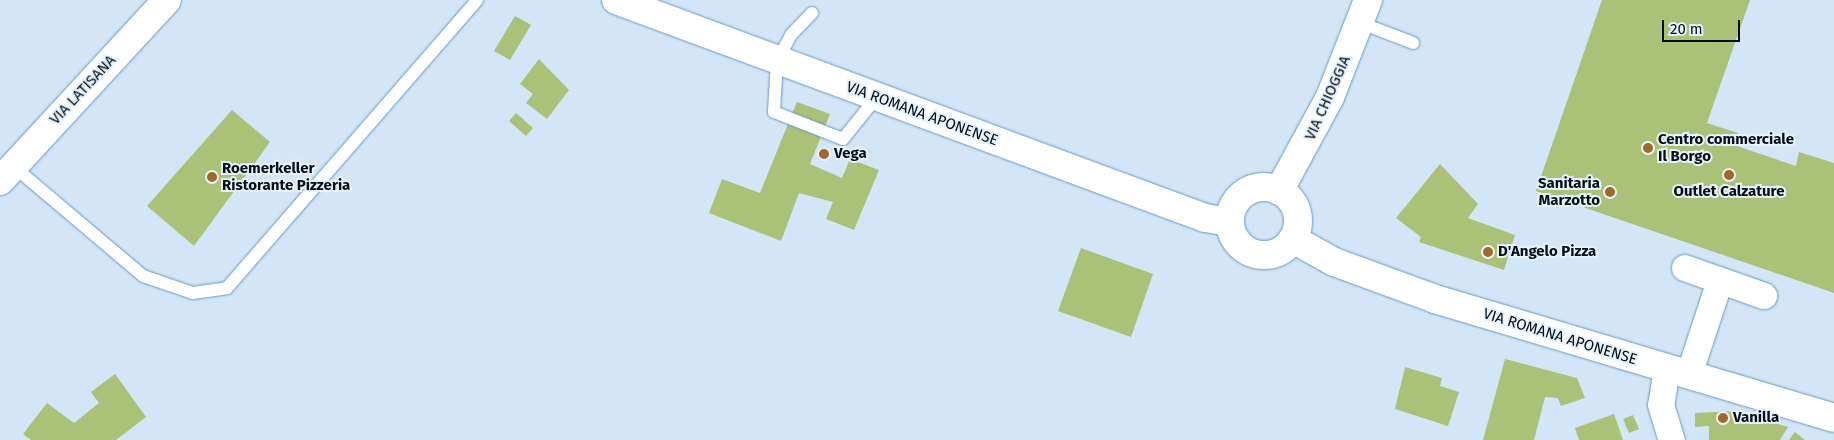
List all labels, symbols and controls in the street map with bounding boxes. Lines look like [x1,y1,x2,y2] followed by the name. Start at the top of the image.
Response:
[1664,10,1742,42] scale bar
[1670,20,1703,38] text: 20 m
[46,52,120,128] street label: VIA LATISANA
[1301,53,1355,143] street label: VIA CHIOGGIA
[844,78,1000,150] street label: VIA ROMANA APONENSE
[1658,130,1794,165] place label: Centro commerciale Il Borgo
[1642,142,1654,154] marker: Centro commerciale Il Borgo
[834,145,867,163] place label: Vega
[818,148,830,160] marker: Vega
[222,159,350,194] place label: Roemerkeller Ristorante Pizzeria
[1723,169,1735,181] marker: Outlet Calzature
[206,171,218,183] marker: Roemerkeller Ristorante Pizzeria
[1538,174,1600,209] place label: Sanitaria Marzotto
[1674,183,1784,201] place label: Outlet Calzature
[1604,186,1616,198] marker: Sanitaria Marzotto
[1498,243,1596,261] place label: D'Angelo Pizza
[1482,246,1494,258] marker: D'Angelo Pizza
[1481,305,1639,369] street label: VIA ROMANA APONENSE
[1733,409,1779,427] place label: Vanilla
[1717,412,1729,424] marker: Vanilla

